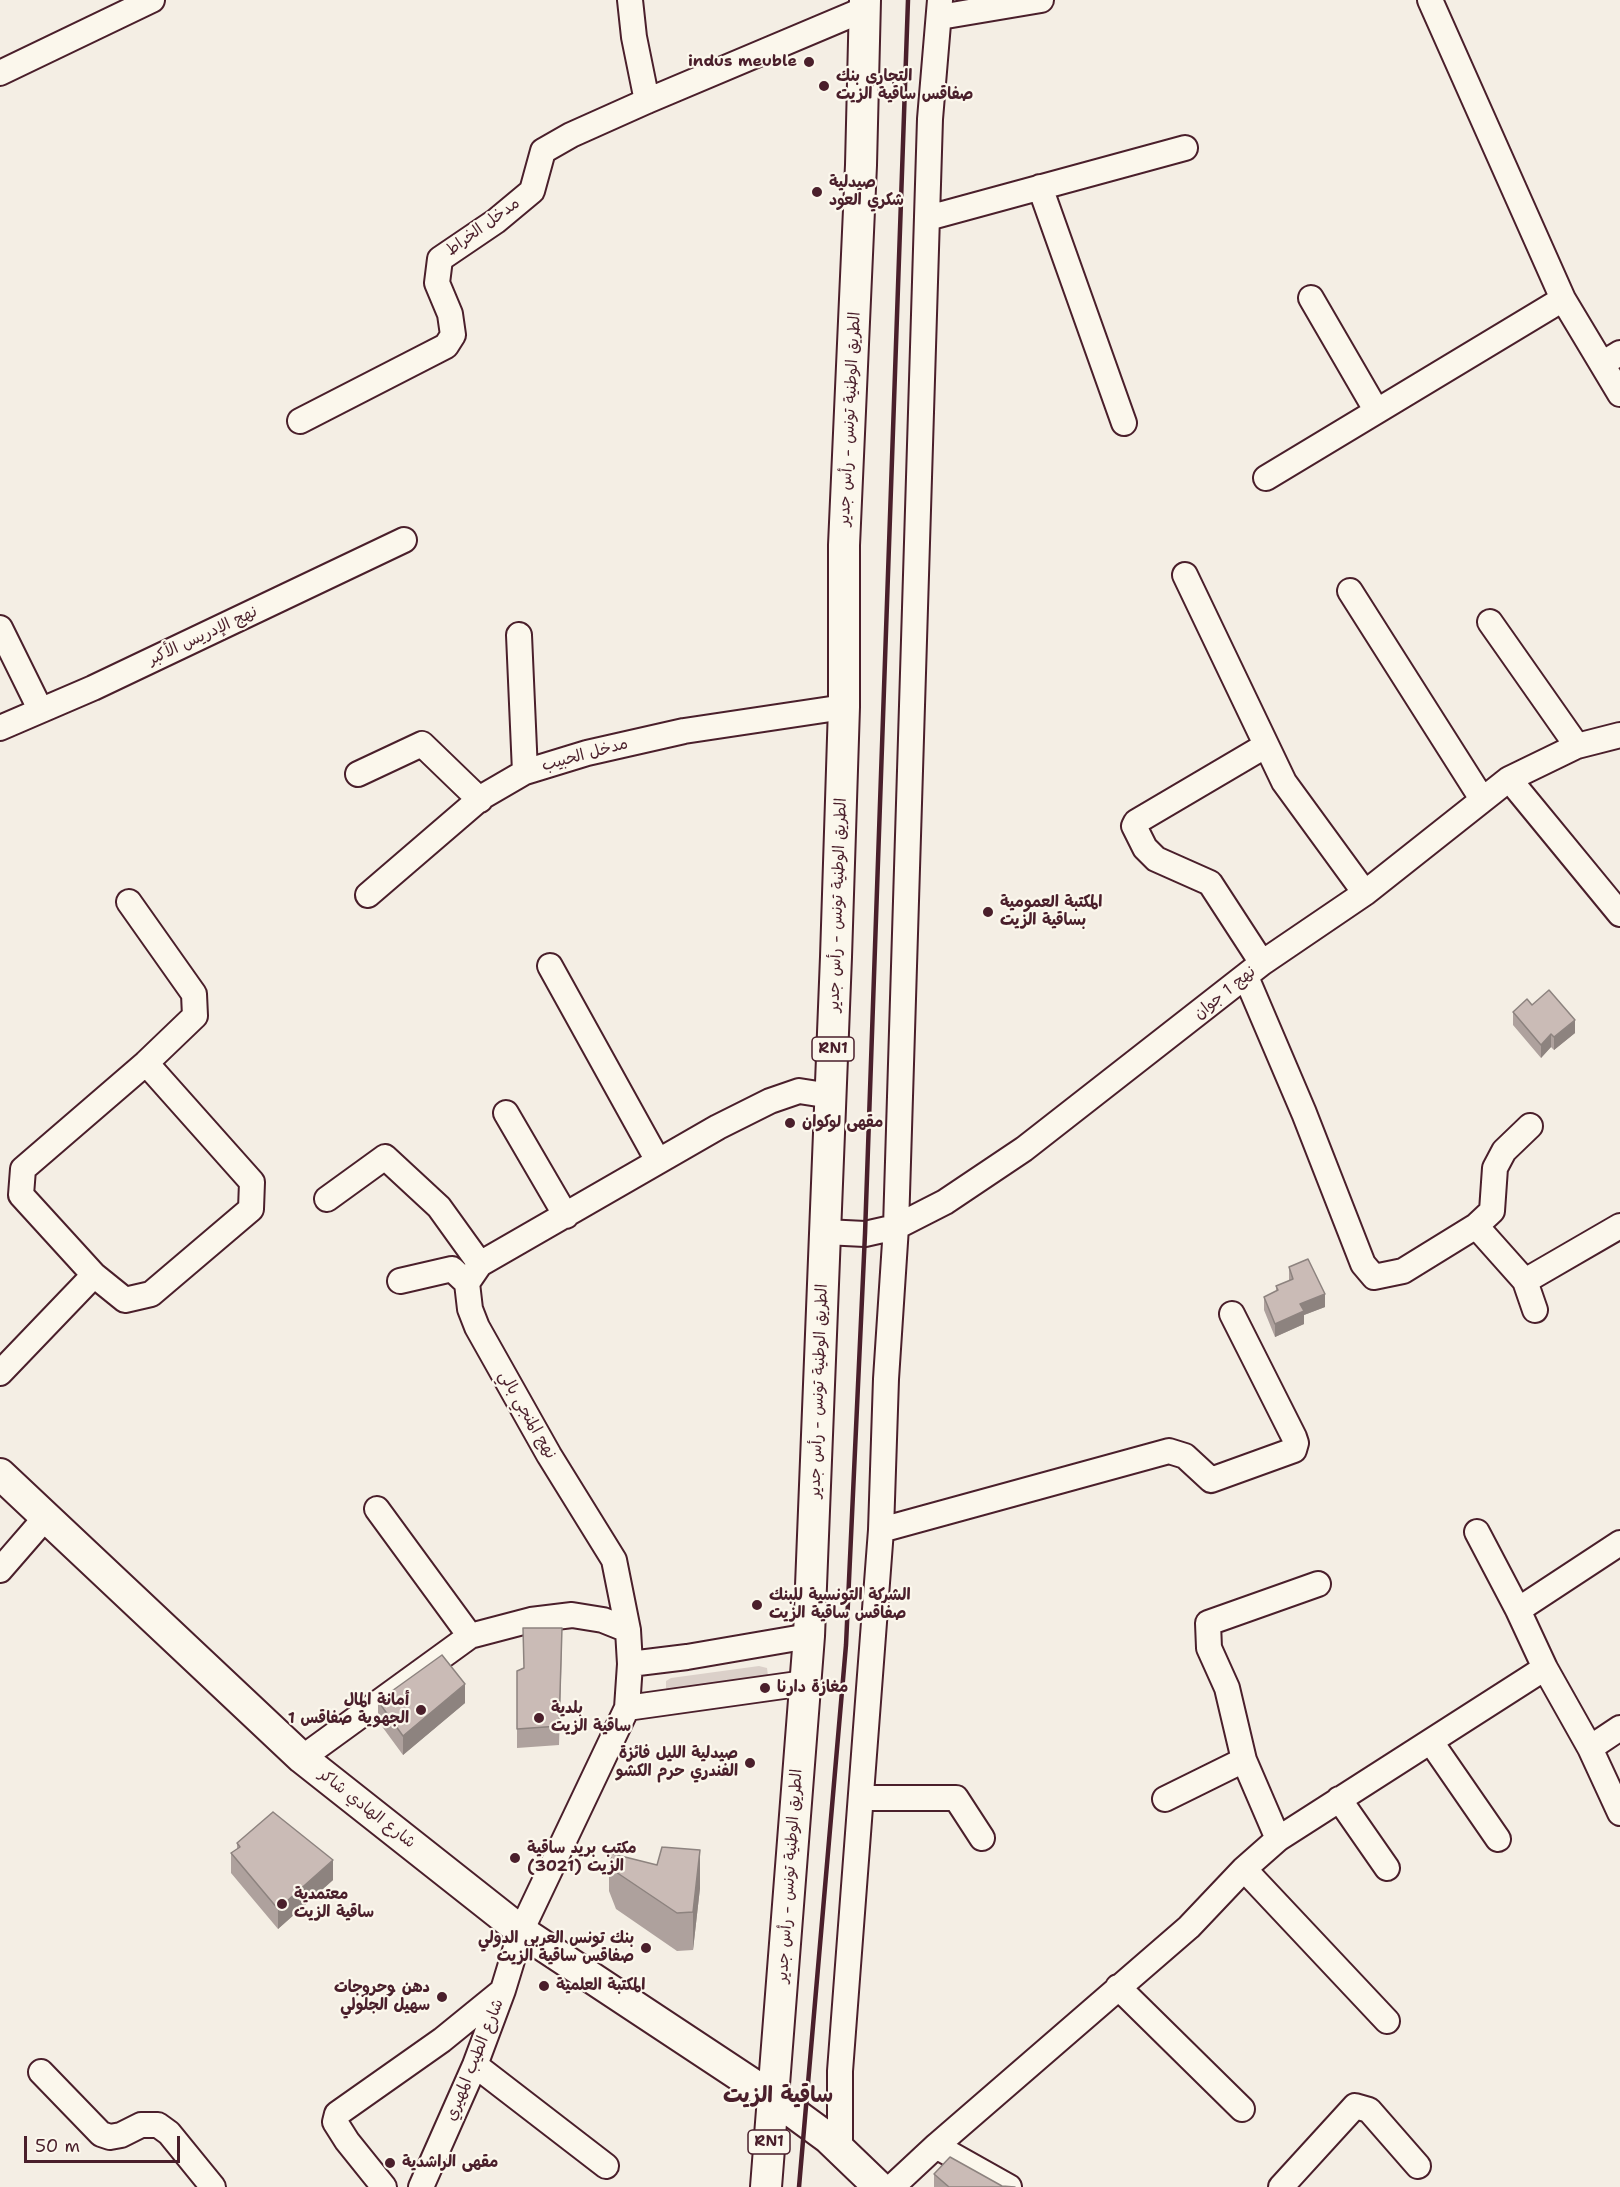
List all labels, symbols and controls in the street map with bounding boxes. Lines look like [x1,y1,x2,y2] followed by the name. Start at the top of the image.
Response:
[688,52,797,72] place label: indus meuble
[802,55,816,69] marker: indus meuble
[836,67,973,105] place label: التجاري بنك صفاقس ساقية الزيت
[817,79,831,93] marker: التجاري بنك صفاقس ساقية الزيت
[829,173,904,211] place label: صيدلية شكري العود
[810,185,824,199] marker: صيدلية شكري العود
[442,194,524,260] street label: مدخل الخراط
[835,311,865,527] street label: الطريق الوطنية تونس - رأس جدير
[146,602,260,670] street label: نهج الإدريس الأكبر
[540,734,630,776] street label: مدخل الحبيب
[825,798,851,1012] street label: الطريق الوطنية تونس - رأس جدير
[1000,893,1102,931] place label: المكتبة العمومية بساقية الزيت
[981,905,995,919] marker: المكتبة العمومية بساقية الزيت
[1190,962,1260,1024] street label: نهج 1 جوان
[812,1037,854,1061] road number: RN1
[802,1113,883,1133] place label: مقهى لوكوان
[783,1116,797,1130] marker: مقهى لوكوان
[806,1284,832,1498] street label: الطريق الوطنية تونس - رأس جدير
[494,1368,560,1462] street label: نهج المنجي بالي
[769,1586,911,1624] place label: الشركة التونسية للبنك صفاقس ساقية الزيت
[750,1598,764,1612] marker: الشركة التونسية للبنك صفاقس ساقية الزيت
[777,1678,848,1698] place label: مغازة دارنا
[758,1681,772,1695] marker: مغازة دارنا
[288,1691,409,1729] place label: أمانة المال الجهوية صفاقس 1
[551,1699,631,1737] place label: بلدية ساقية الزيت
[414,1703,428,1717] marker: أمانة المال الجهوية صفاقس 1
[532,1711,546,1725] marker: بلدية ساقية الزيت
[616,1744,738,1782] place label: صيدلية الليل فائزة الفندري حرم الكشو
[743,1756,757,1770] marker: صيدلية الليل فائزة الفندري حرم الكشو
[315,1765,419,1853] street label: شارع الهادي شاكر
[773,1768,807,1984] street label: الطريق الوطنية تونس - رأس جدير
[527,1839,637,1877] place label: مكتب بريد ساقية الزيت (3021)
[508,1851,522,1865] marker: مكتب بريد ساقية الزيت (3021)
[294,1885,374,1923] place label: معتمدية ساقية الزيت
[275,1897,289,1911] marker: معتمدية ساقية الزيت
[478,1929,634,1967] place label: بنك تونس العربي الدولي صفاقس ساقية الزيت
[639,1941,653,1955] marker: بنك تونس العربي الدولي صفاقس ساقية الزيت
[556,1976,645,1996] place label: المكتبة العلمية
[334,1978,430,2016] place label: دهن وحروجات سهيل الجلولي
[537,1979,551,1993] marker: المكتبة العلمية
[435,1990,449,2004] marker: دهن وحروجات سهيل الجلولي
[442,1996,508,2124] street label: شارع الطيب المهيري
[723,2083,833,2109] district label: ساقية الزيت
[27,2124,183,2162] scale bar
[748,2130,790,2154] road number: RN1
[35,2134,80,2158] text: 50 m
[402,2153,498,2173] place label: مقهى الراشدية
[383,2156,397,2170] marker: مقهى الراشدية

